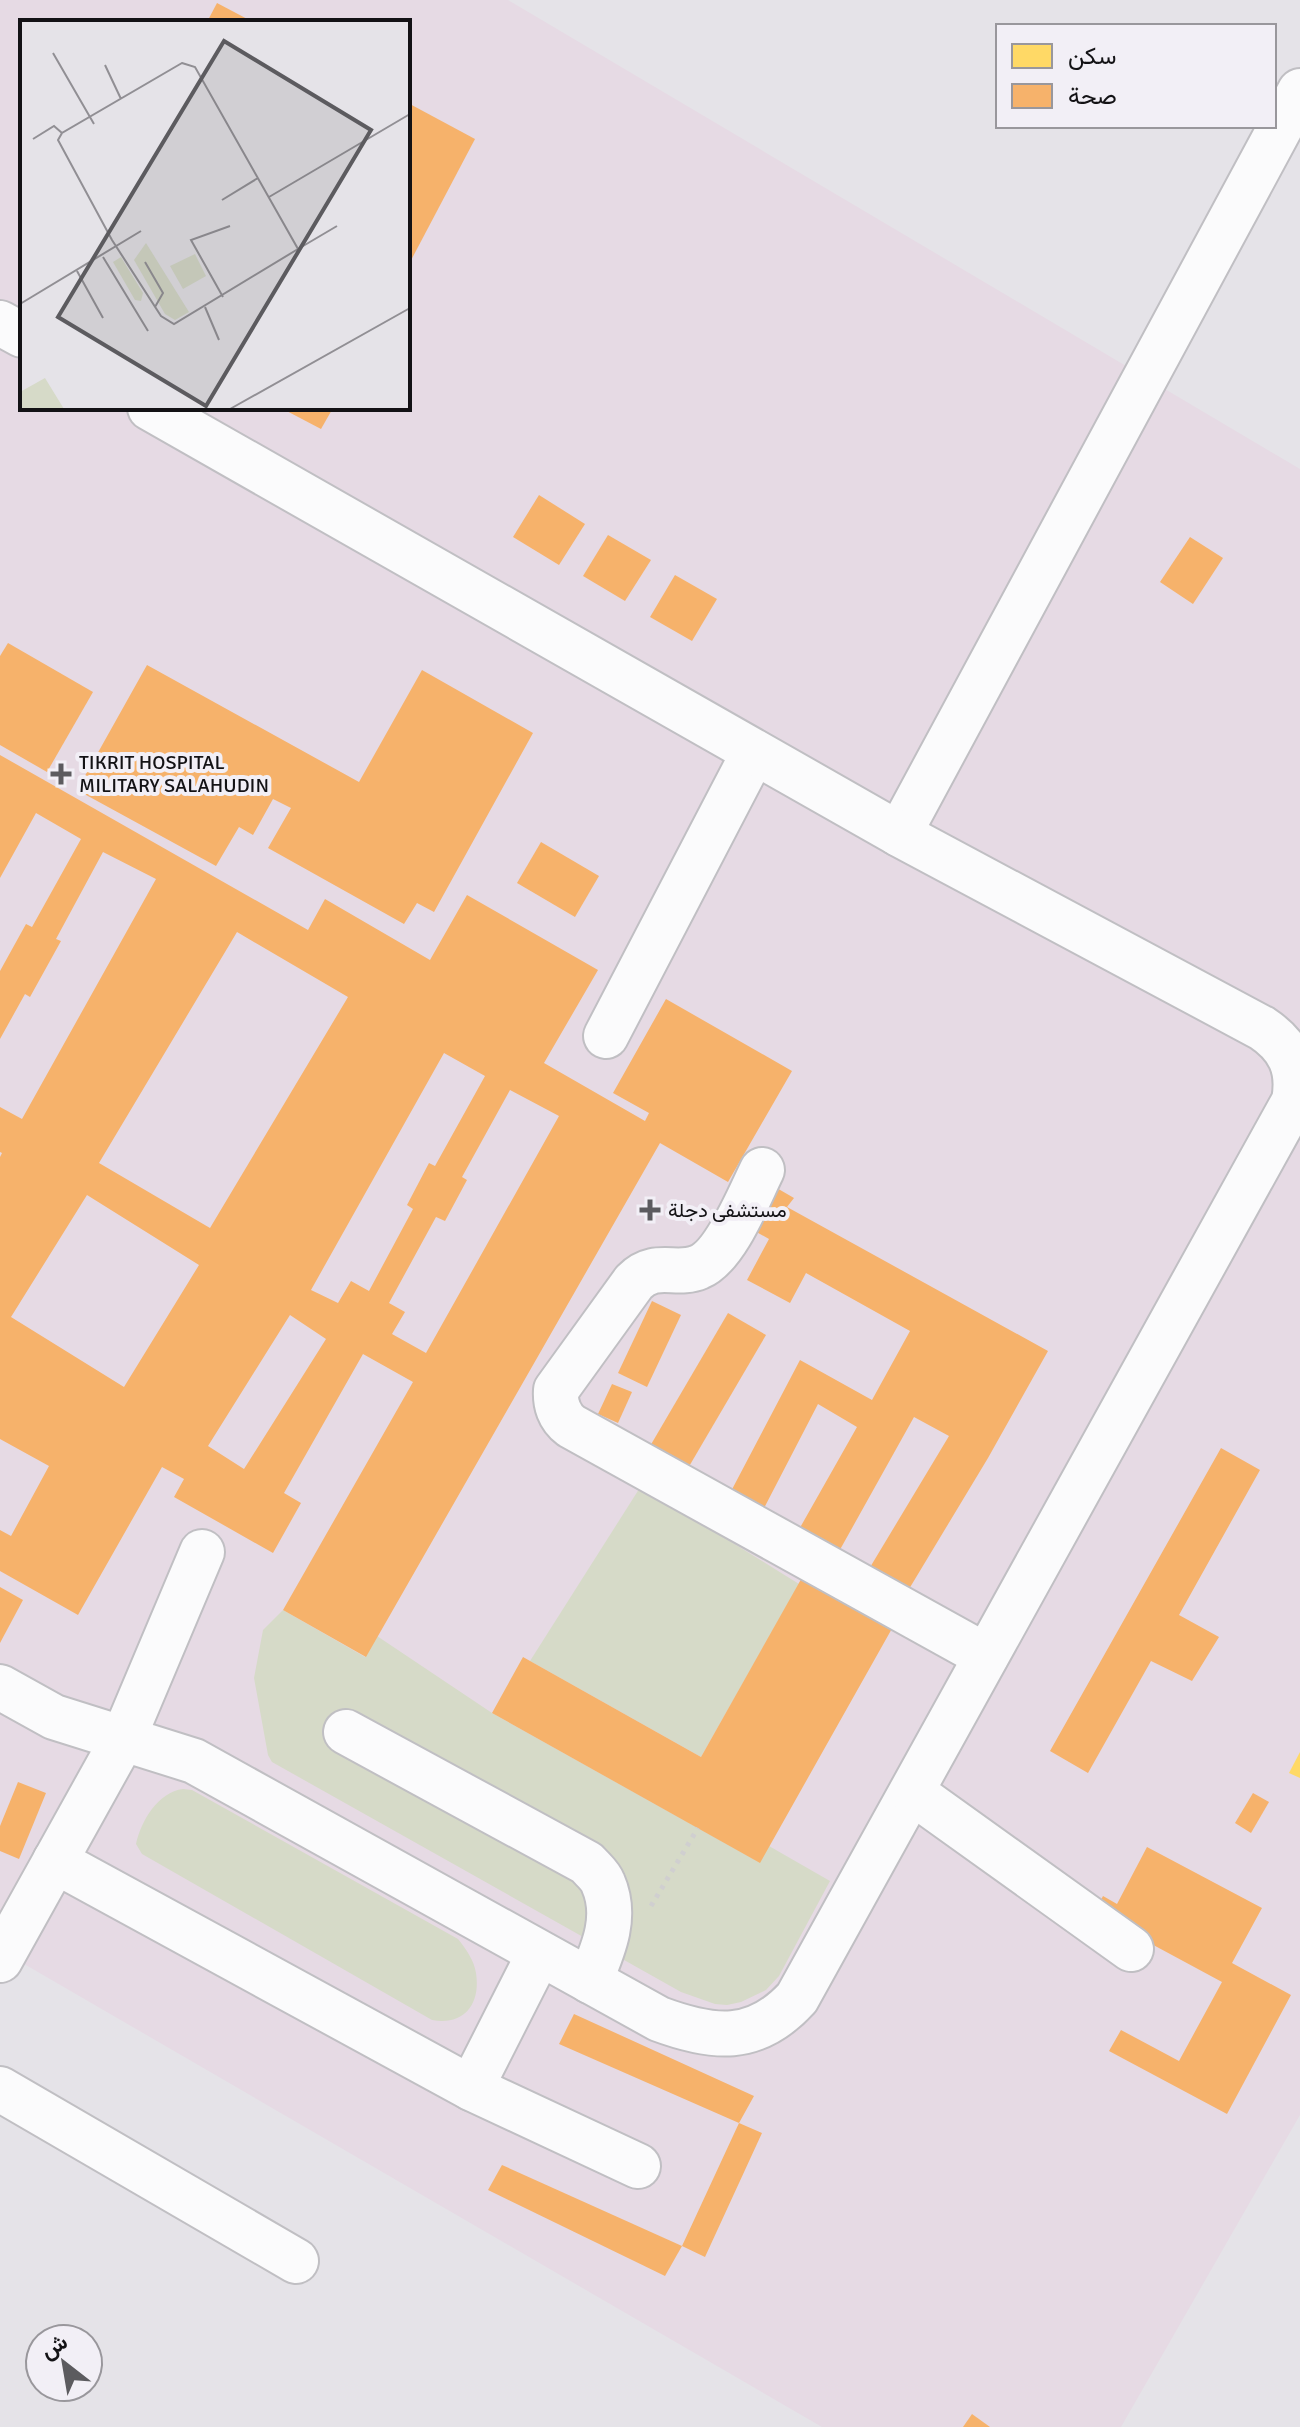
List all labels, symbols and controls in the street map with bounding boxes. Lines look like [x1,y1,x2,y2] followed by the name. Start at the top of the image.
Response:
[20,20,410,410] inset map
[996,24,1276,128] legend
[1068,41,1117,71] text: سكن
[1068,81,1117,111] text: صحة
[79,750,269,798] place label: TIKRIT HOSPITAL MILITARY SALAHUDIN
[50,763,72,785] marker: TIKRIT HOSPITAL MILITARY SALAHUDIN
[668,1198,787,1223] place label: مستشفى دجلة
[639,1199,661,1221] marker: مستشفى دجلة
[24,2323,104,2403] north arrow
[36,2328,72,2365] text: ش

